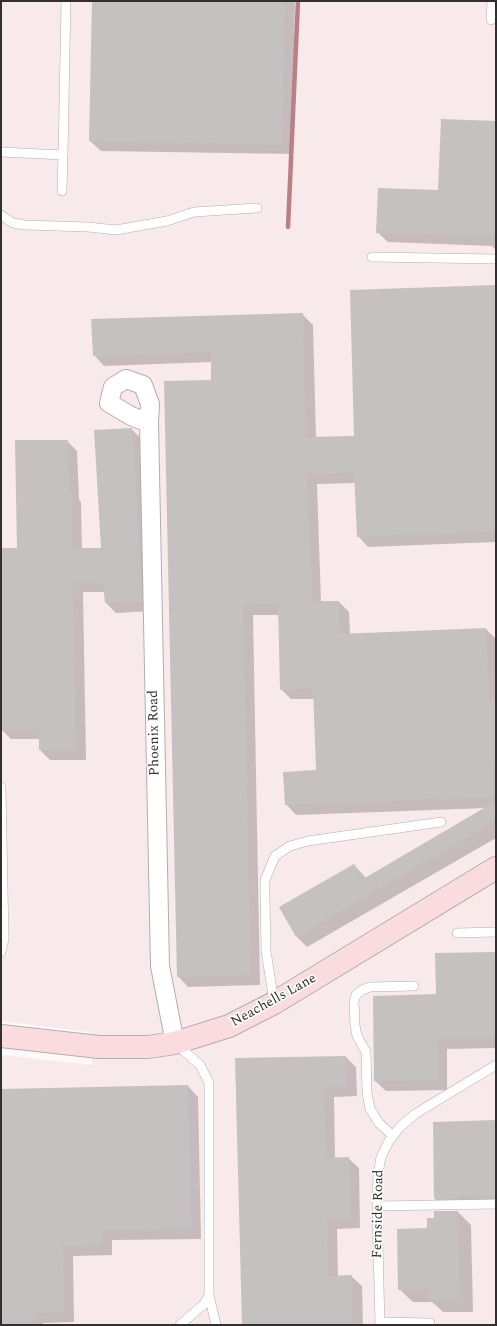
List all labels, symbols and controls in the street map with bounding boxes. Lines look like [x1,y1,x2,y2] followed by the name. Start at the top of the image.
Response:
[146,690,164,776] street label: Phoenix Road
[228,971,320,1031] street label: Neachells Lane
[370,1169,388,1259] street label: Fernside Road

